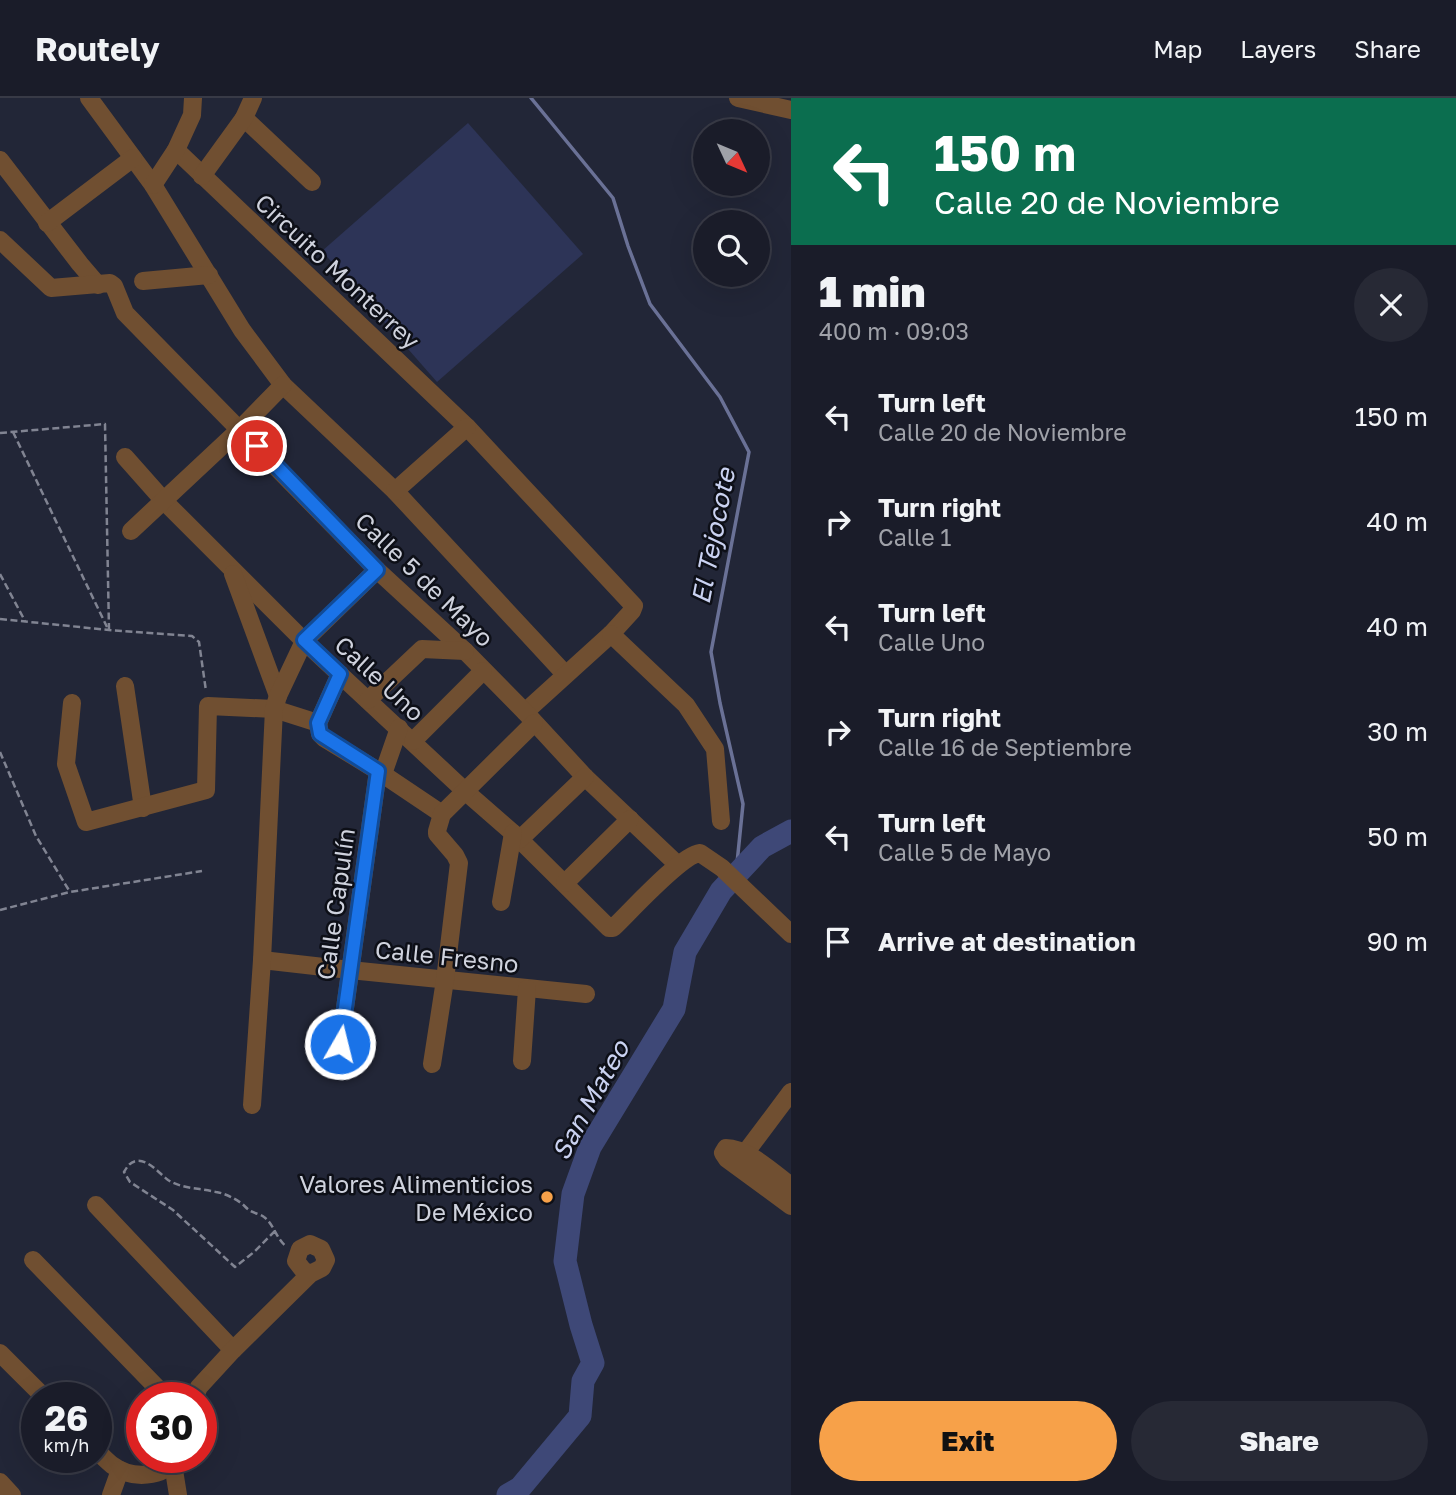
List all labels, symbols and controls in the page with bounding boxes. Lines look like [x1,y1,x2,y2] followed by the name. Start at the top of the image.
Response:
[35,29,160,68] text: Routely
[1153,34,1202,63] text: Map
[1240,34,1316,63] text: Layers
[1354,34,1421,63] text: Share
[693,119,770,196] north arrow
[693,119,770,287] map controls
[934,123,1076,182] text: 150 m
[819,126,910,217] icon: left
[934,183,1280,221] text: Calle 20 de Noviembre
[250,187,426,355] street label: Circuito Monterrey
[693,210,770,287] button: search
[819,266,926,316] text: 1 min
[1354,268,1428,342] button: close
[819,317,969,345] text: 400 m · 09:03
[878,387,986,418] text: Turn left
[819,398,857,436] icon: left
[1355,401,1428,432] text: 150 m
[227,416,287,476] pin
[878,418,1127,446] text: Calle 20 de Noviembre
[238,427,276,465] icon: arrive
[685,464,742,606] water label: El Tejocote
[878,492,1001,523] text: Turn right
[819,503,857,541] icon: right
[350,506,500,652] street label: Calle 5 de Mayo
[1367,506,1428,537] text: 40 m
[878,523,951,551] text: Calle 1
[878,597,986,628] text: Turn left
[819,608,857,646] icon: left
[1367,611,1428,642] text: 40 m
[878,628,985,656] text: Calle Uno
[329,629,431,727] street label: Calle Uno
[878,702,1001,733] text: Turn right
[819,713,857,751] icon: right
[1367,716,1428,747] text: 30 m
[878,733,1132,761] text: Calle 16 de Septiembre
[878,807,986,838] text: Turn left
[819,818,857,856] icon: left
[1367,821,1428,852] text: 50 m
[310,826,360,982] street label: Calle Capulín
[878,838,1051,866] text: Calle 5 de Mayo
[819,923,857,961] icon: arrive
[878,926,1136,957] text: Arrive at destination
[1367,926,1428,957] text: 90 m
[374,934,520,978] street label: Calle Fresno
[303,1007,377,1081] position arrow
[545,1034,636,1165] water label: San Mateo
[299,1169,533,1226] place label: Valores Alimenticios De México
[539,1189,555,1205] marker: Valores Alimenticios De México
[126,1382,217,1473] speed limit sign: 30
[45,1397,88,1439] text: 26
[819,1401,1117,1481] button: Exit
[1131,1401,1428,1481] button: Share
[44,1434,89,1456] text: km/h

